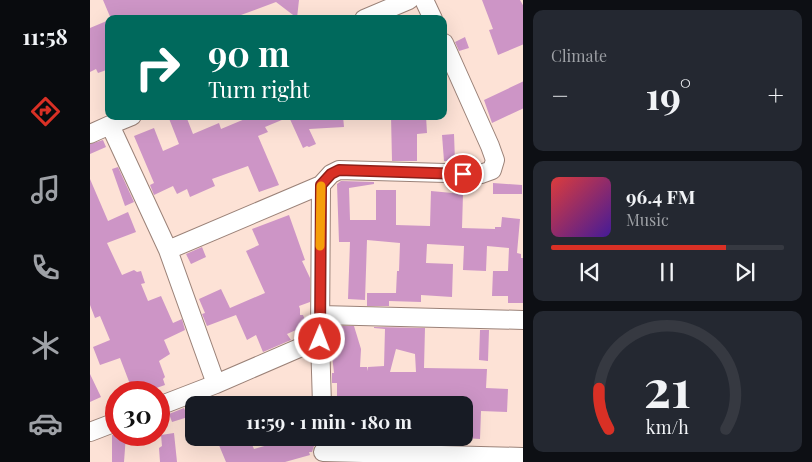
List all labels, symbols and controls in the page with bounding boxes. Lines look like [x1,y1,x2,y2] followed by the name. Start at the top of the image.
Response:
[22,21,68,51] text: 11:58
[208,29,290,76] text: 90 m
[125,35,190,100] icon: right
[551,45,607,66] text: Climate
[645,69,691,120] text: 19°
[208,74,310,104] text: Turn right
[551,76,569,113] text: −
[768,76,784,113] text: +
[28,94,63,129] icon: directions
[442,153,484,195] pin
[449,160,477,188] icon: arrive
[28,172,63,207] icon: music
[626,183,695,209] text: 96.4 FM
[626,209,669,230] text: Music
[28,250,63,285] icon: phone
[576,258,604,286] icon: previous
[653,258,681,286] icon: pause
[731,258,759,286] icon: next
[293,312,345,364] position arrow
[28,328,63,363] icon: climate
[644,352,691,421] text: 21
[105,381,170,446] speed limit sign: 30
[28,406,63,441] icon: car
[246,408,412,434] text: 11:59 · 1 min · 180 m
[646,415,689,438] text: km/h

